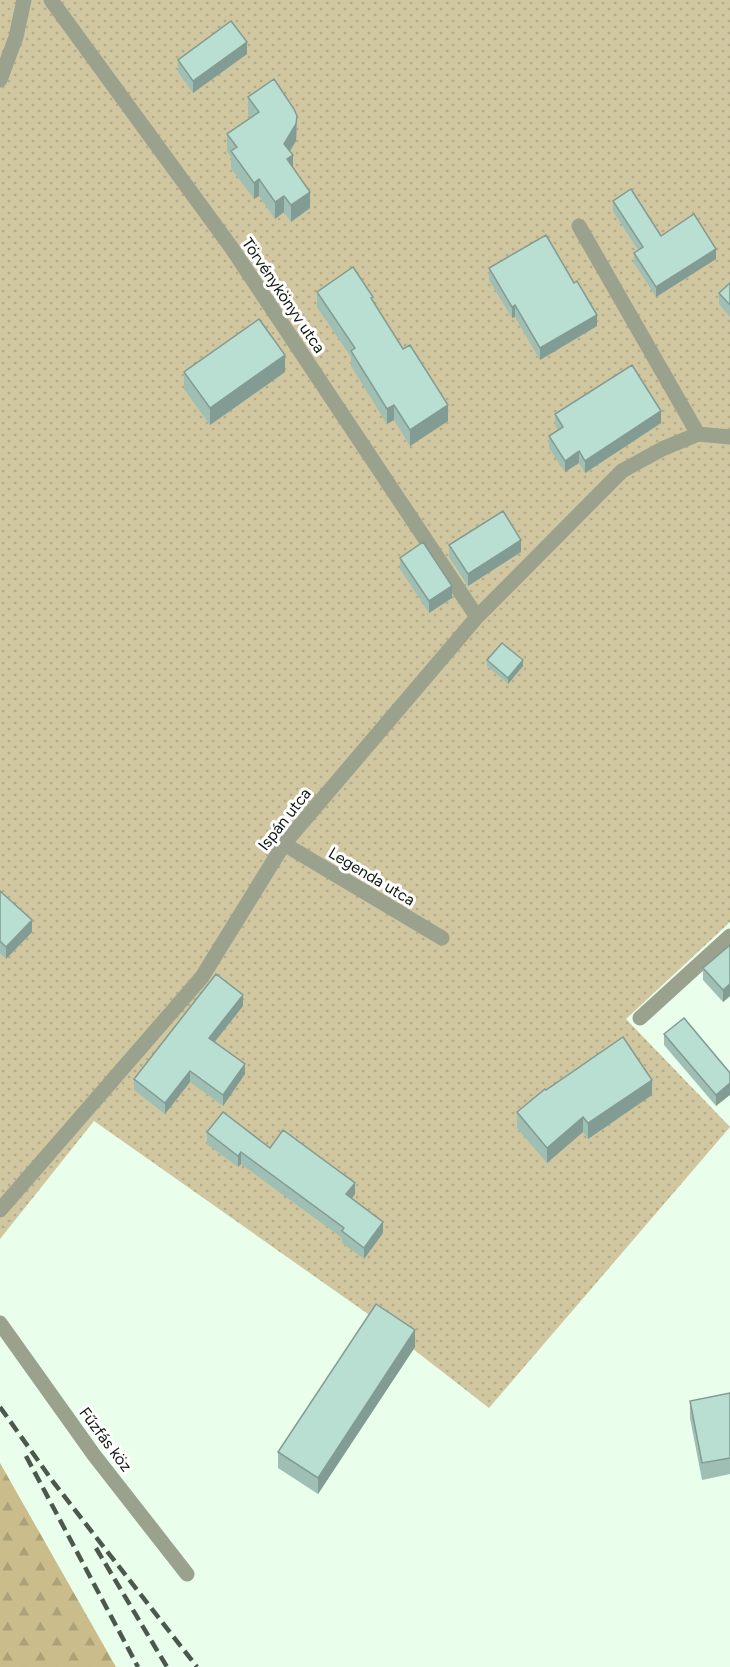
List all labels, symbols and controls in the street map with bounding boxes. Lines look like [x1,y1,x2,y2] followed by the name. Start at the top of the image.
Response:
[238,234,329,356] street label: Törvénykönyv utca
[254,784,315,854] street label: Ispán utca
[325,843,418,910] street label: Legenda utca
[75,1403,136,1475] street label: Fűzfás köz

